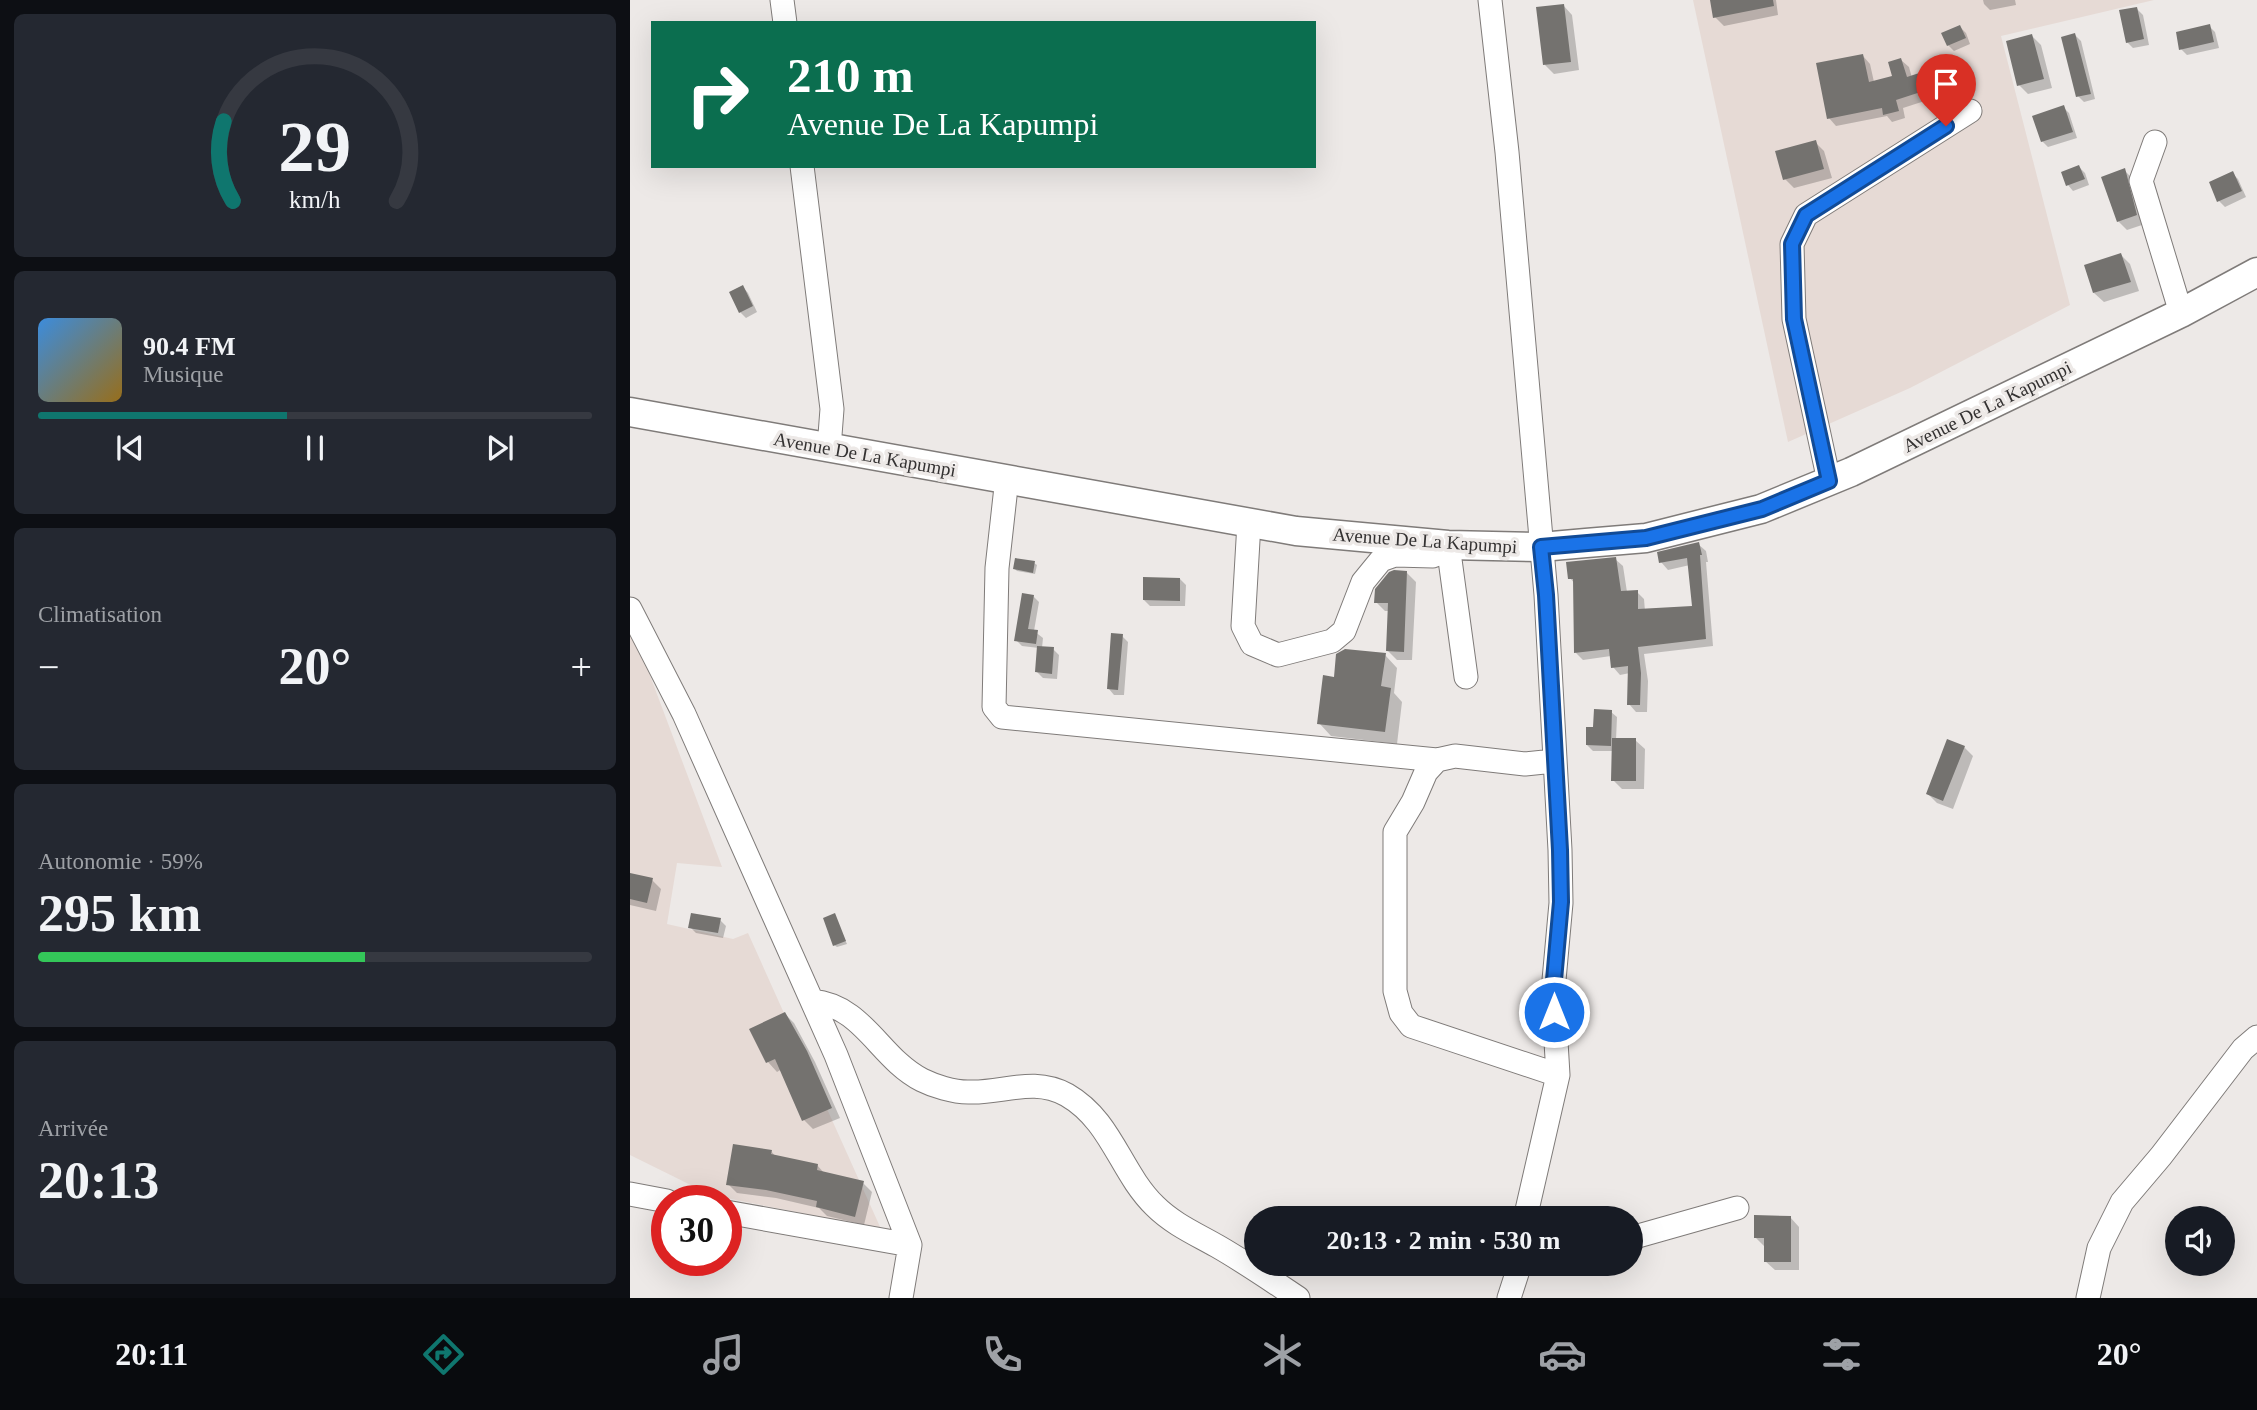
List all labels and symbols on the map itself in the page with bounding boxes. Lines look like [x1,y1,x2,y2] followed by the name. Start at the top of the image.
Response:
[1916,54,1976,126] pin
[1900,356,2075,456] street label: Avenue De La Kapumpi
[772,428,958,481] street label: Avenue De La Kapumpi
[1332,524,1518,557] street label: Avenue De La Kapumpi
[1517,975,1591,1049] position arrow
[651,1185,742,1276] speed limit sign: 30

